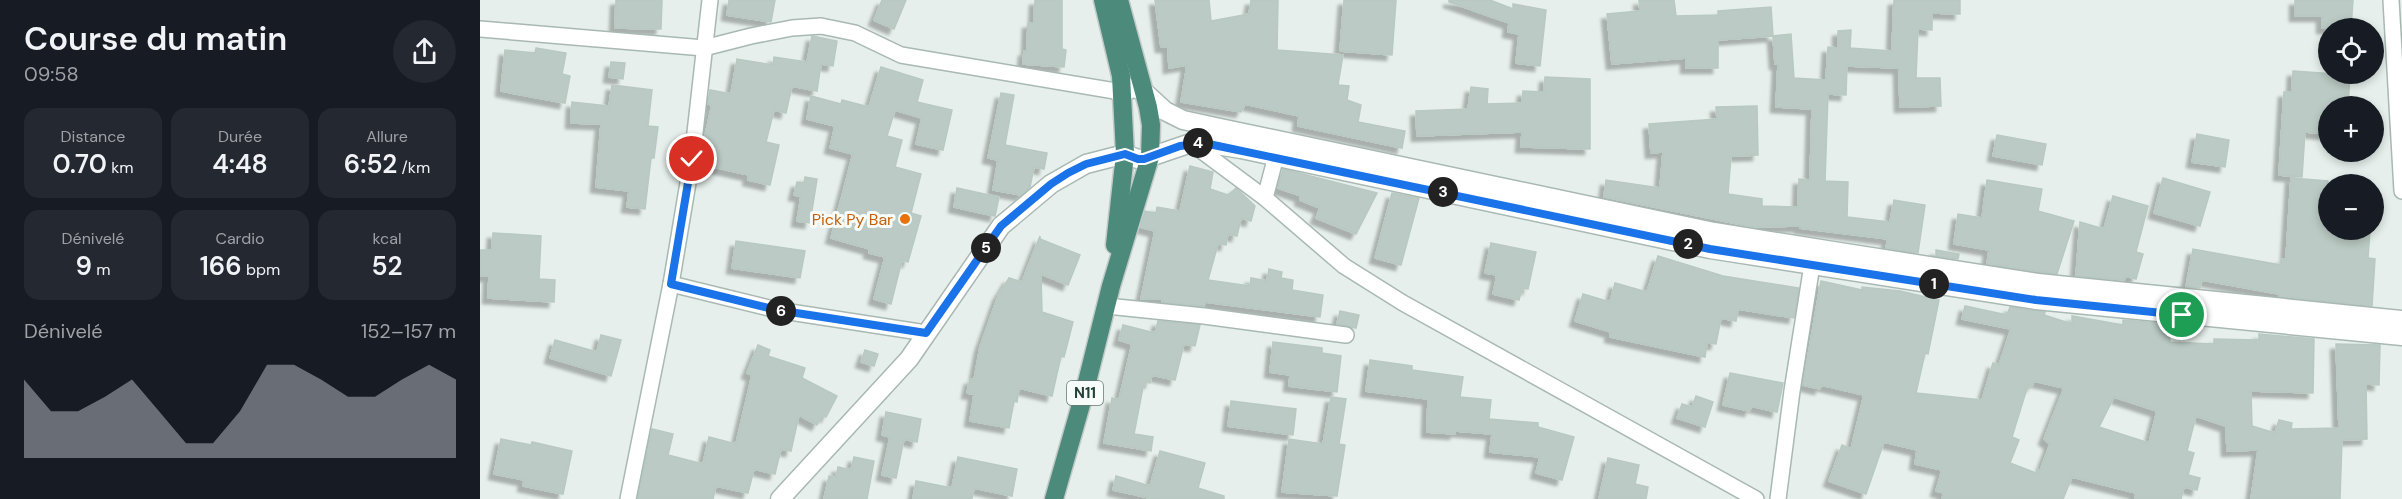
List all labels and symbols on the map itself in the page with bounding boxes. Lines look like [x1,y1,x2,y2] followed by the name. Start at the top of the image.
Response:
[1183,128,1213,158] pin: 4
[666,133,717,184] pin
[1428,177,1458,207] pin: 3
[812,209,893,230] place label: Pick Py Bar
[898,212,912,226] marker: Pick Py Bar
[1673,229,1703,259] pin: 2
[971,233,1001,263] pin: 5
[1919,269,1949,299] pin: 1
[2156,289,2207,340] pin
[766,296,796,326] pin: 6
[1067,381,1103,405] road number: N11

